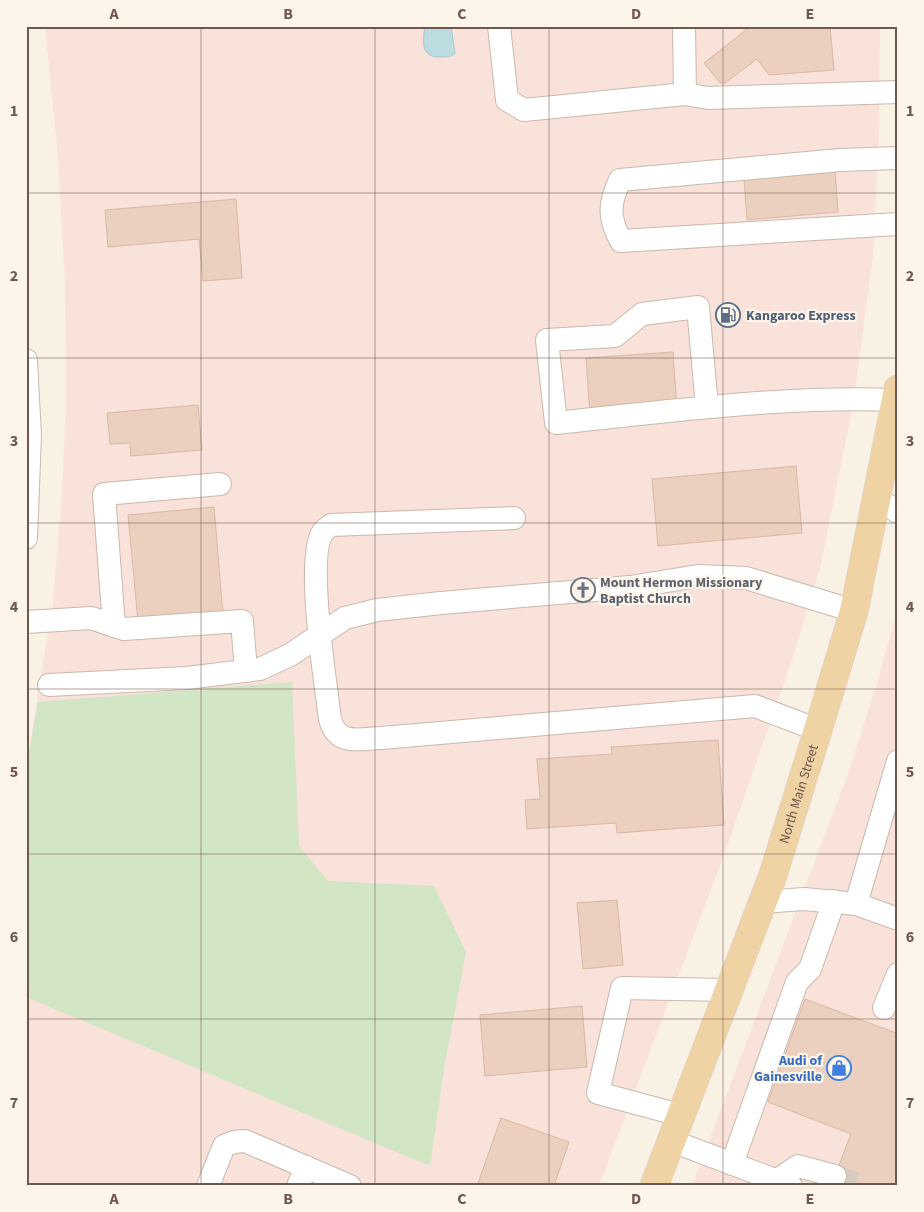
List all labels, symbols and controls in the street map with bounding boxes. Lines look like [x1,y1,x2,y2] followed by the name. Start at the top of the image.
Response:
[108,3,119,25] text: A
[283,3,293,25] text: B
[457,3,467,25] text: C
[631,3,641,25] text: D
[806,3,814,25] text: E
[10,100,18,122] text: 1
[906,100,914,122] text: 1
[10,265,18,287] text: 2
[906,265,914,287] text: 2
[715,302,741,328] fuel station icon: Kangaroo Express
[746,306,856,326] place label: Kangaroo Express
[10,430,18,452] text: 3
[906,430,914,452] text: 3
[600,573,763,609] place label: Mount Hermon Missionary Baptist Church
[570,577,596,603] church icon: Mount Hermon Missionary Baptist Church
[10,596,19,618] text: 4
[906,596,915,618] text: 4
[774,742,824,846] street label: North Main Street
[10,761,18,783] text: 5
[906,761,914,783] text: 5
[10,926,18,948] text: 6
[906,926,914,948] text: 6
[754,1051,823,1087] place label: Audi of Gainesville
[826,1055,852,1081] shop icon: Audi of Gainesville
[10,1092,18,1114] text: 7
[906,1092,914,1114] text: 7
[108,1188,119,1210] text: A
[283,1188,293,1210] text: B
[457,1188,467,1210] text: C
[631,1188,641,1210] text: D
[806,1188,814,1210] text: E

